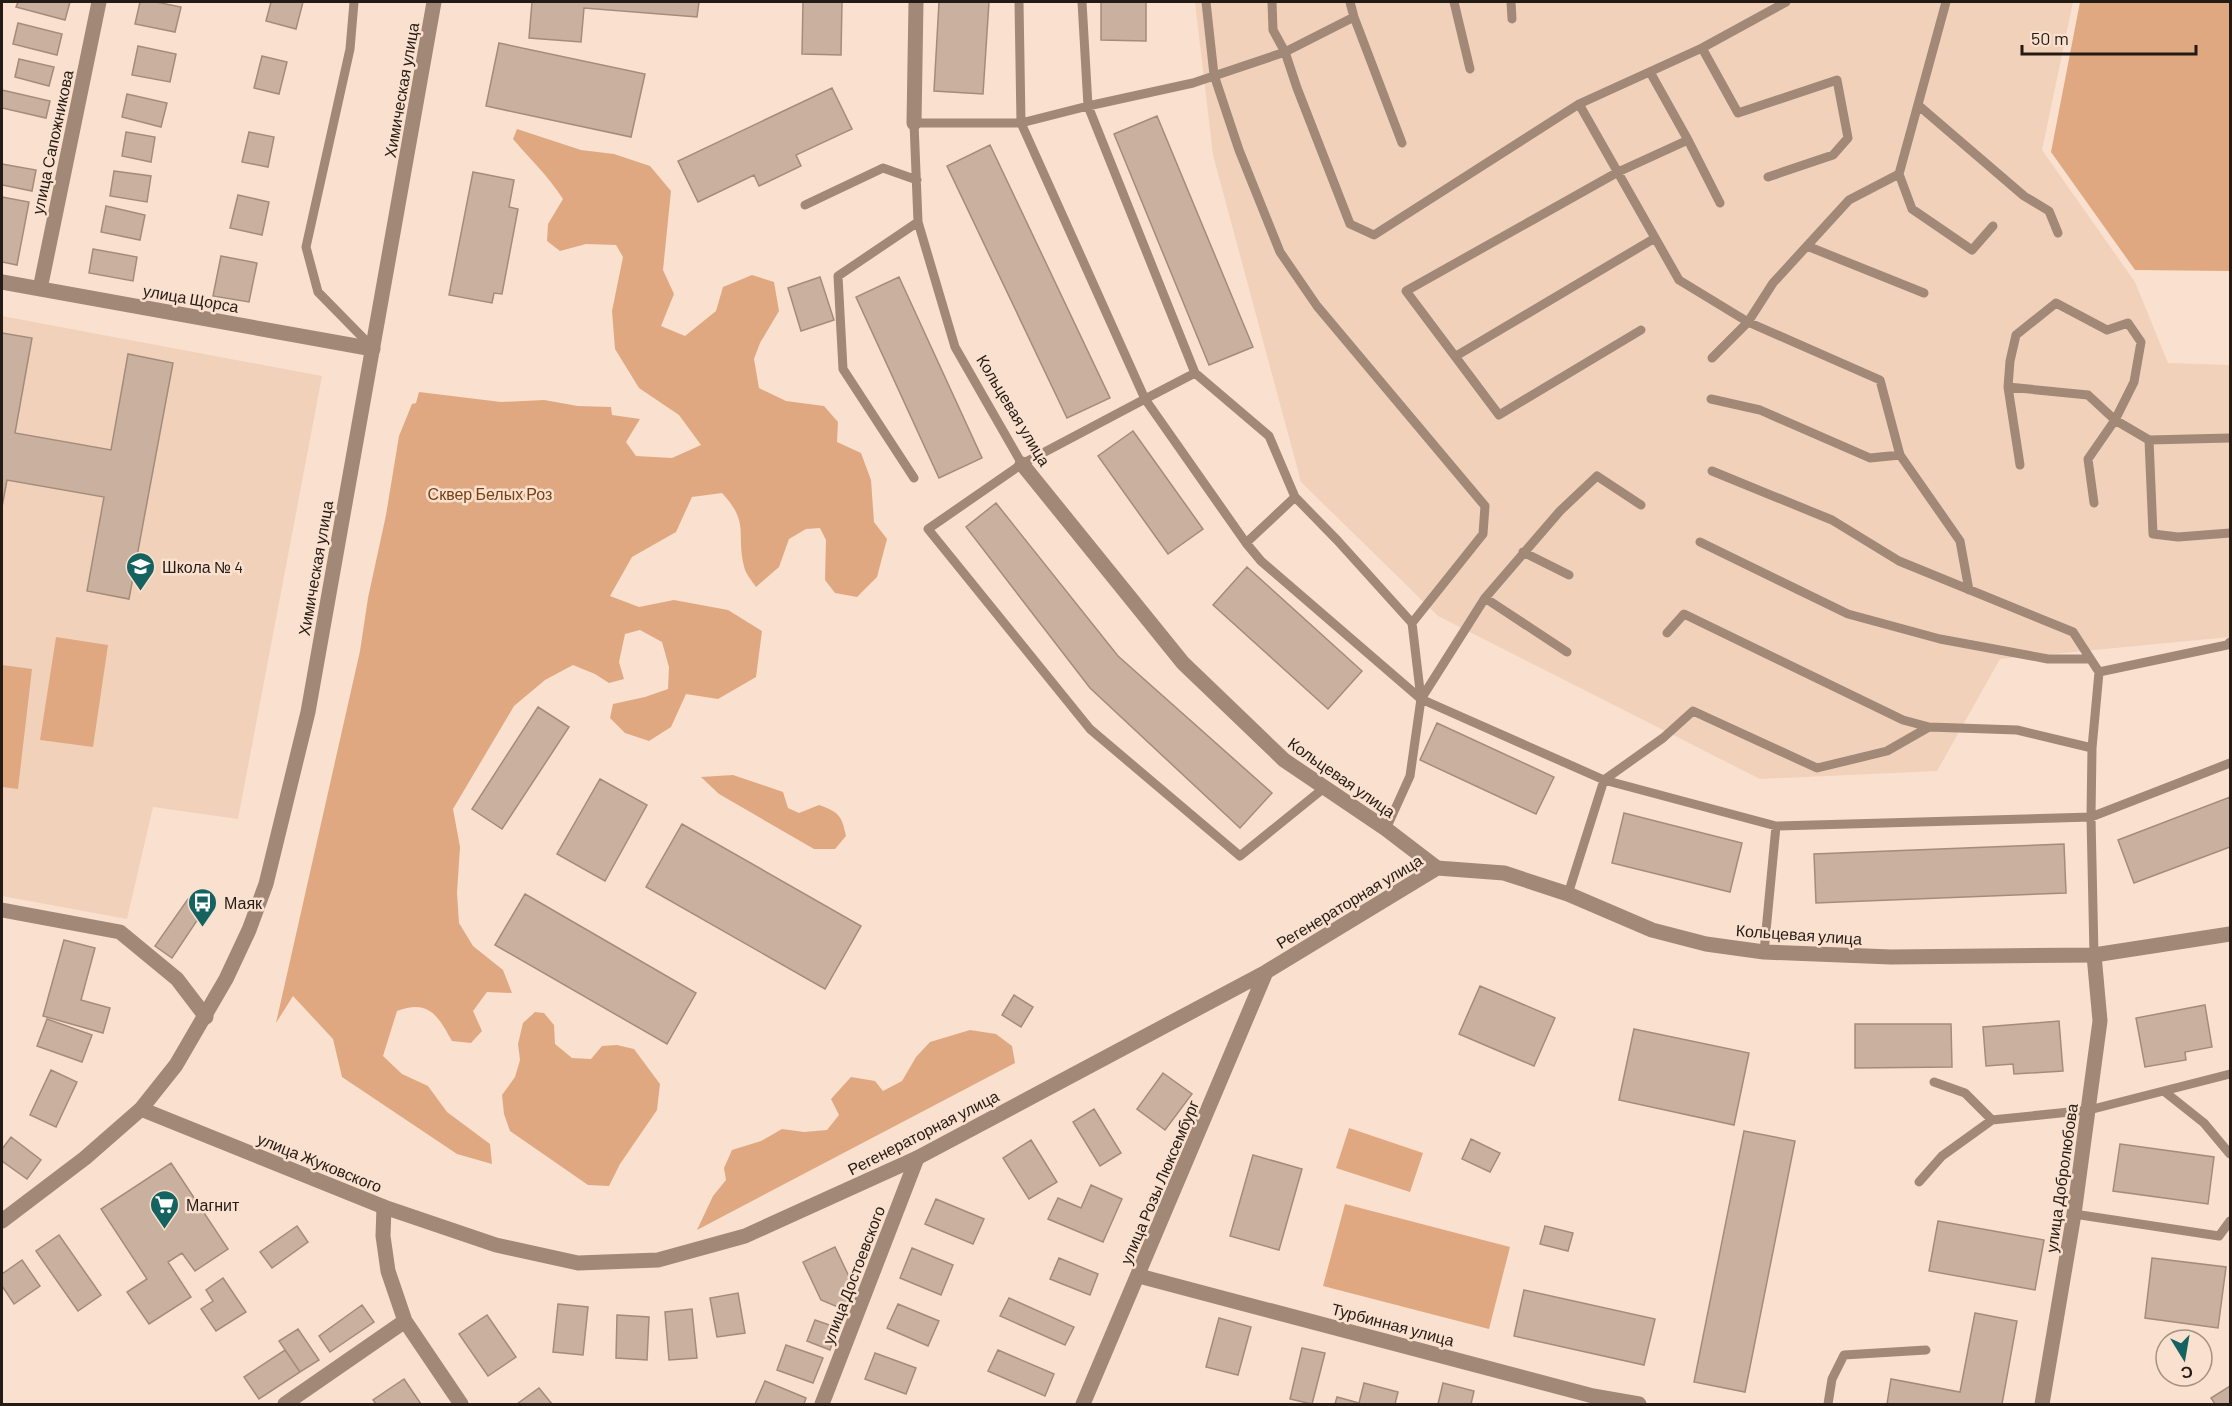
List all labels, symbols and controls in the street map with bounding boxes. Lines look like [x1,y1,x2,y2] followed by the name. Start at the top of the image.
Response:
[2022,18,2196,56] scale bar
[380,21,422,159] street label: Химическая улица
[2031,27,2069,49] text: 50 m
[27,68,77,216] street label: улица Сапожникова
[142,280,240,316] street label: улица Щорса
[973,351,1055,469] street label: Кольцевая улица
[428,484,552,503] park label: Сквер Белых Роз
[294,499,336,637] street label: Химическая улица
[125,550,157,592] school or university icon: Школа № 4
[162,557,243,576] place label: Школа № 4
[1285,733,1399,821] street label: Кольцевая улица
[1273,850,1426,952] street label: Регенераторная улица
[187,886,219,928] bus stop icon: Маяк
[224,893,263,912] place label: Маяк
[1735,920,1863,948] street label: Кольцевая улица
[844,1086,1002,1178] street label: Регенераторная улица
[1116,1097,1202,1267] street label: улица Розы Люксембург
[2041,1102,2081,1254] street label: улица Добролюбова
[255,1128,385,1196] street label: улица Жуковского
[149,1188,181,1230] supermarket icon: Магнит
[186,1195,240,1214] place label: Магнит
[818,1203,888,1347] street label: улица Достоевского
[1330,1299,1456,1350] street label: Турбинная улица
[2154,1328,2214,1388] north arrow
[2179,1363,2194,1384] text: С

